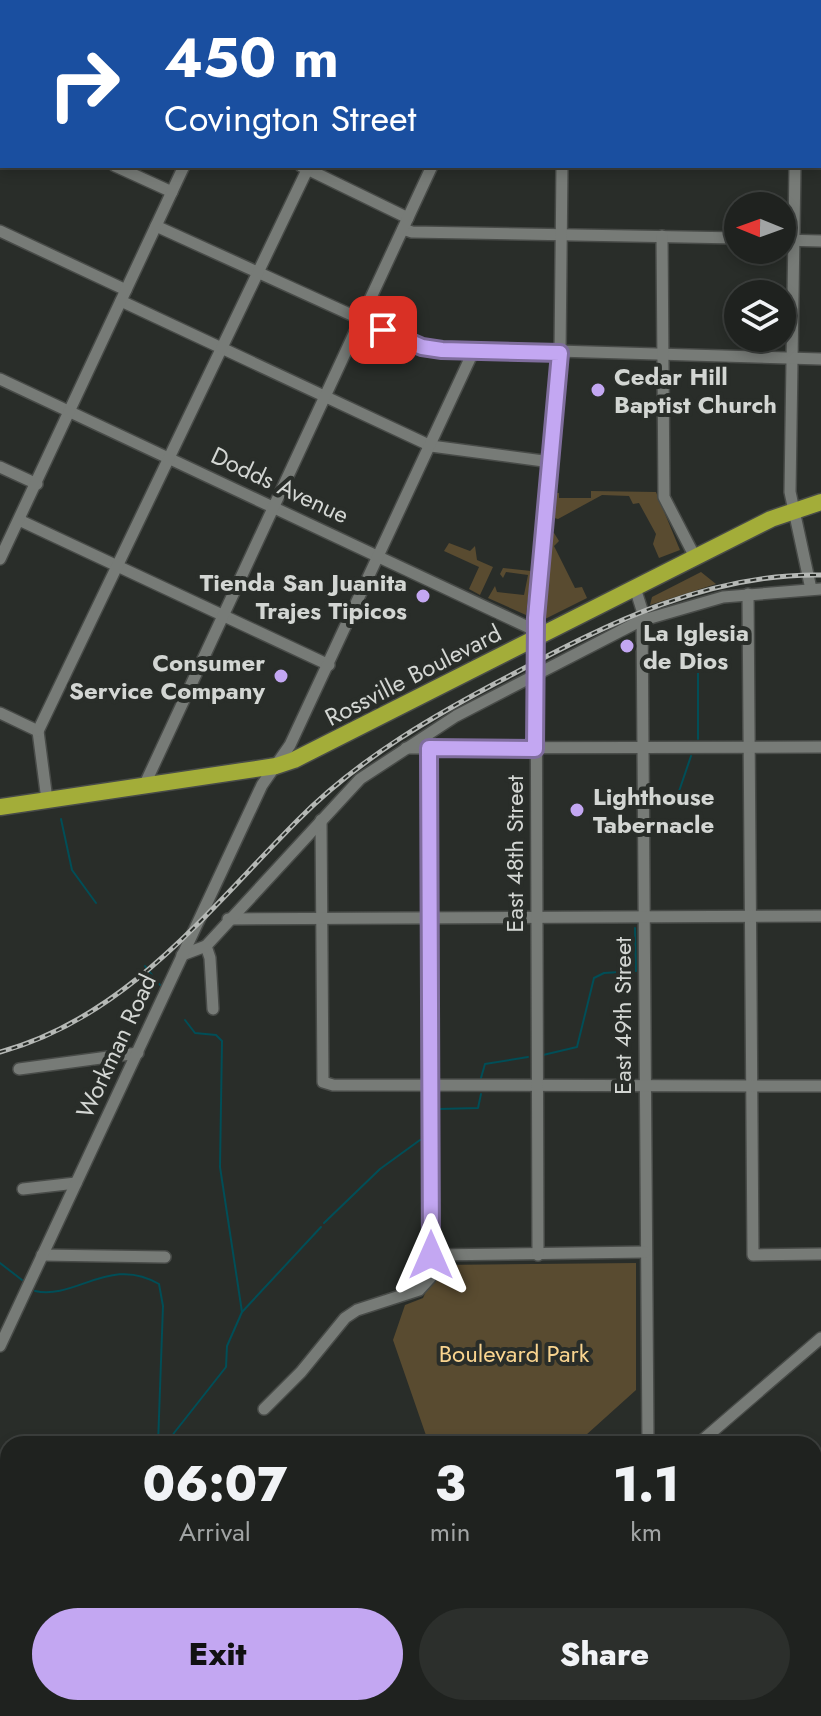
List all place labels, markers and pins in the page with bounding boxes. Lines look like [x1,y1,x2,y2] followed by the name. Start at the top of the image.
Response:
[349,296,417,364] pin
[614,359,777,422] place label: Cedar Hill Baptist Church
[589,381,607,399] marker: Cedar Hill Baptist Church
[200,565,407,628] place label: Tienda San Juanita Trajes Tipicos
[414,587,432,605] marker: Tienda San Juanita Trajes Tipicos
[643,615,749,678] place label: La Iglesia de Dios
[618,637,636,655] marker: La Iglesia de Dios
[69,645,265,708] place label: Consumer Service Company
[272,667,290,685] marker: Consumer Service Company
[593,779,715,842] place label: Lighthouse Tabernacle
[568,801,586,819] marker: Lighthouse Tabernacle

